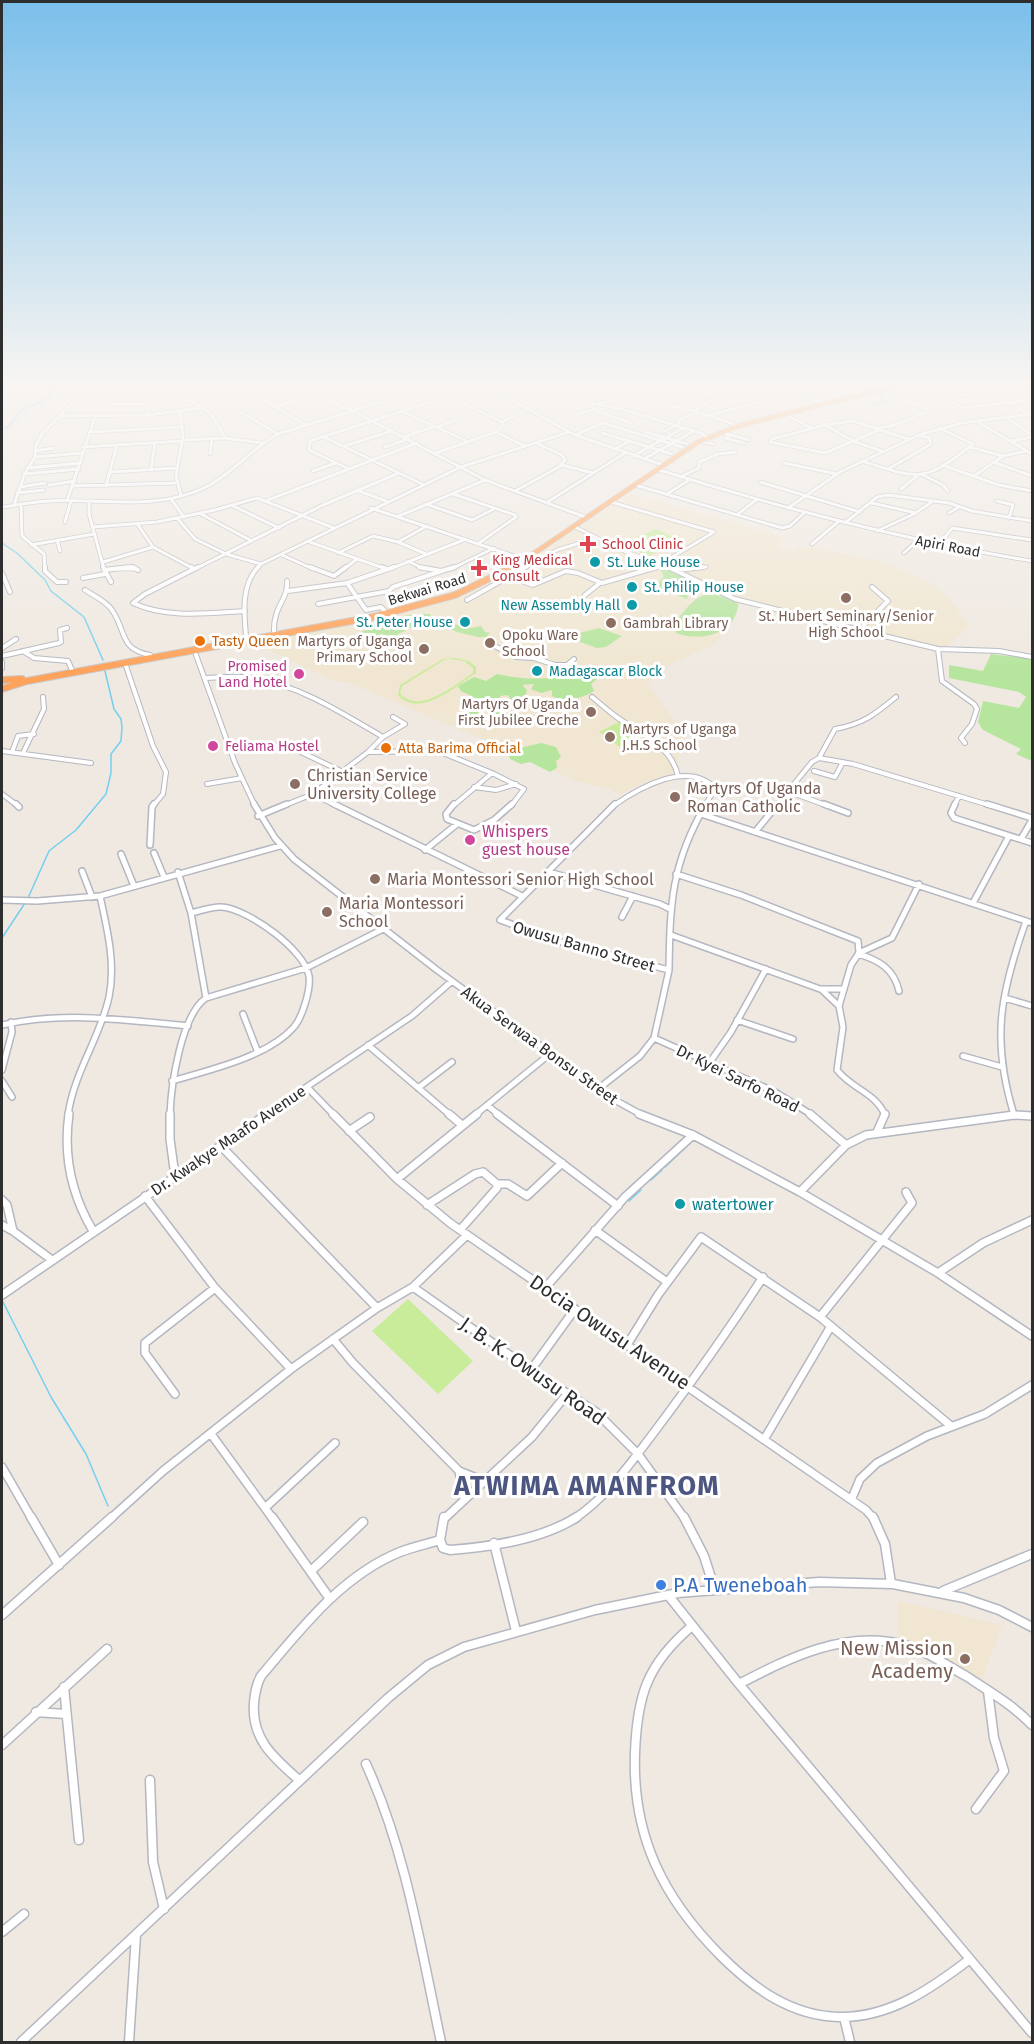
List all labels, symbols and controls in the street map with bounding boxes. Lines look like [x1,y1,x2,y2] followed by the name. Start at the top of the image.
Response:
[914,532,982,561] street label: Apiri Road
[579,535,597,553] marker: School Clinic
[602,536,684,553] place label: School Clinic
[492,552,572,585] place label: King Medical Consult
[607,554,700,571] place label: St. Luke House
[588,555,602,569] marker: St. Luke House
[470,559,488,577] marker: King Medical Consult
[386,570,468,609] street label: Bekwai Road
[644,579,744,596] place label: St. Philip House
[625,580,639,594] marker: St. Philip House
[839,591,853,605] marker: St. Hubert Seminary/Senior High School
[500,597,620,614] place label: New Assembly Hall
[625,598,639,612] marker: New Assembly Hall
[758,608,934,641] place label: St. Hubert Seminary/Senior High School
[356,614,453,631] place label: St. Peter House
[458,615,472,629] marker: St. Peter House
[623,615,728,632] place label: Gambrah Library
[604,616,618,630] marker: Gambrah Library
[502,627,578,660] place label: Opoku Ware School
[212,633,289,650] place label: Tasty Queen
[297,633,412,666] place label: Martyrs of Uganga Primary School
[193,634,207,648] marker: Tasty Queen
[483,636,497,650] marker: Opoku Ware School
[417,642,431,656] marker: Martyrs of Uganga Primary School
[218,658,287,691] place label: Promised Land Hotel
[549,663,663,680] place label: Madagascar Block
[530,664,544,678] marker: Madagascar Block
[292,667,306,681] marker: Promised Land Hotel
[458,696,579,729] place label: Martyrs Of Uganda First Jubilee Creche
[584,705,598,719] marker: Martyrs Of Uganda First Jubilee Creche
[622,721,737,754] place label: Martyrs of Uganga J.H.S School
[603,730,617,744] marker: Martyrs of Uganga J.H.S School
[225,738,319,755] place label: Feliama Hostel
[206,739,220,753] marker: Feliama Hostel
[398,740,521,757] place label: Atta Barima Official
[379,741,393,755] marker: Atta Barima Official
[307,766,437,803] place label: Christian Service University College
[288,777,302,791] marker: Christian Service University College
[687,779,821,816] place label: Martyrs Of Uganda Roman Catholic
[668,790,682,804] marker: Martyrs Of Uganda Roman Catholic
[482,822,570,859] place label: Whispers guest house
[463,833,477,847] marker: Whispers guest house
[387,870,654,889] place label: Maria Montessori Senior High School
[368,872,382,886] marker: Maria Montessori Senior High School
[339,894,464,931] place label: Maria Montessori School
[320,905,334,919] marker: Maria Montessori School
[511,917,657,976] street label: Owusu Banno Street
[458,982,622,1109] street label: Akua Serwaa Bonsu Street
[673,1040,802,1116] street label: Dr Kyei Sarfo Road
[147,1081,310,1200] street label: Dr. Kwakye Maafo Avenue
[692,1195,774,1214] place label: watertower
[673,1197,687,1211] marker: watertower
[525,1269,695,1395] street label: Docia Owusu Avenue
[455,1312,611,1430] street label: J. B. K. Owusu Road
[453,1470,720,1502] district label: ATWIMA AMANFROM
[673,1573,807,1597] place label: P.A Tweneboah
[654,1578,668,1592] marker: P.A Tweneboah
[840,1636,953,1683] place label: New Mission Academy
[958,1652,972,1666] marker: New Mission Academy

